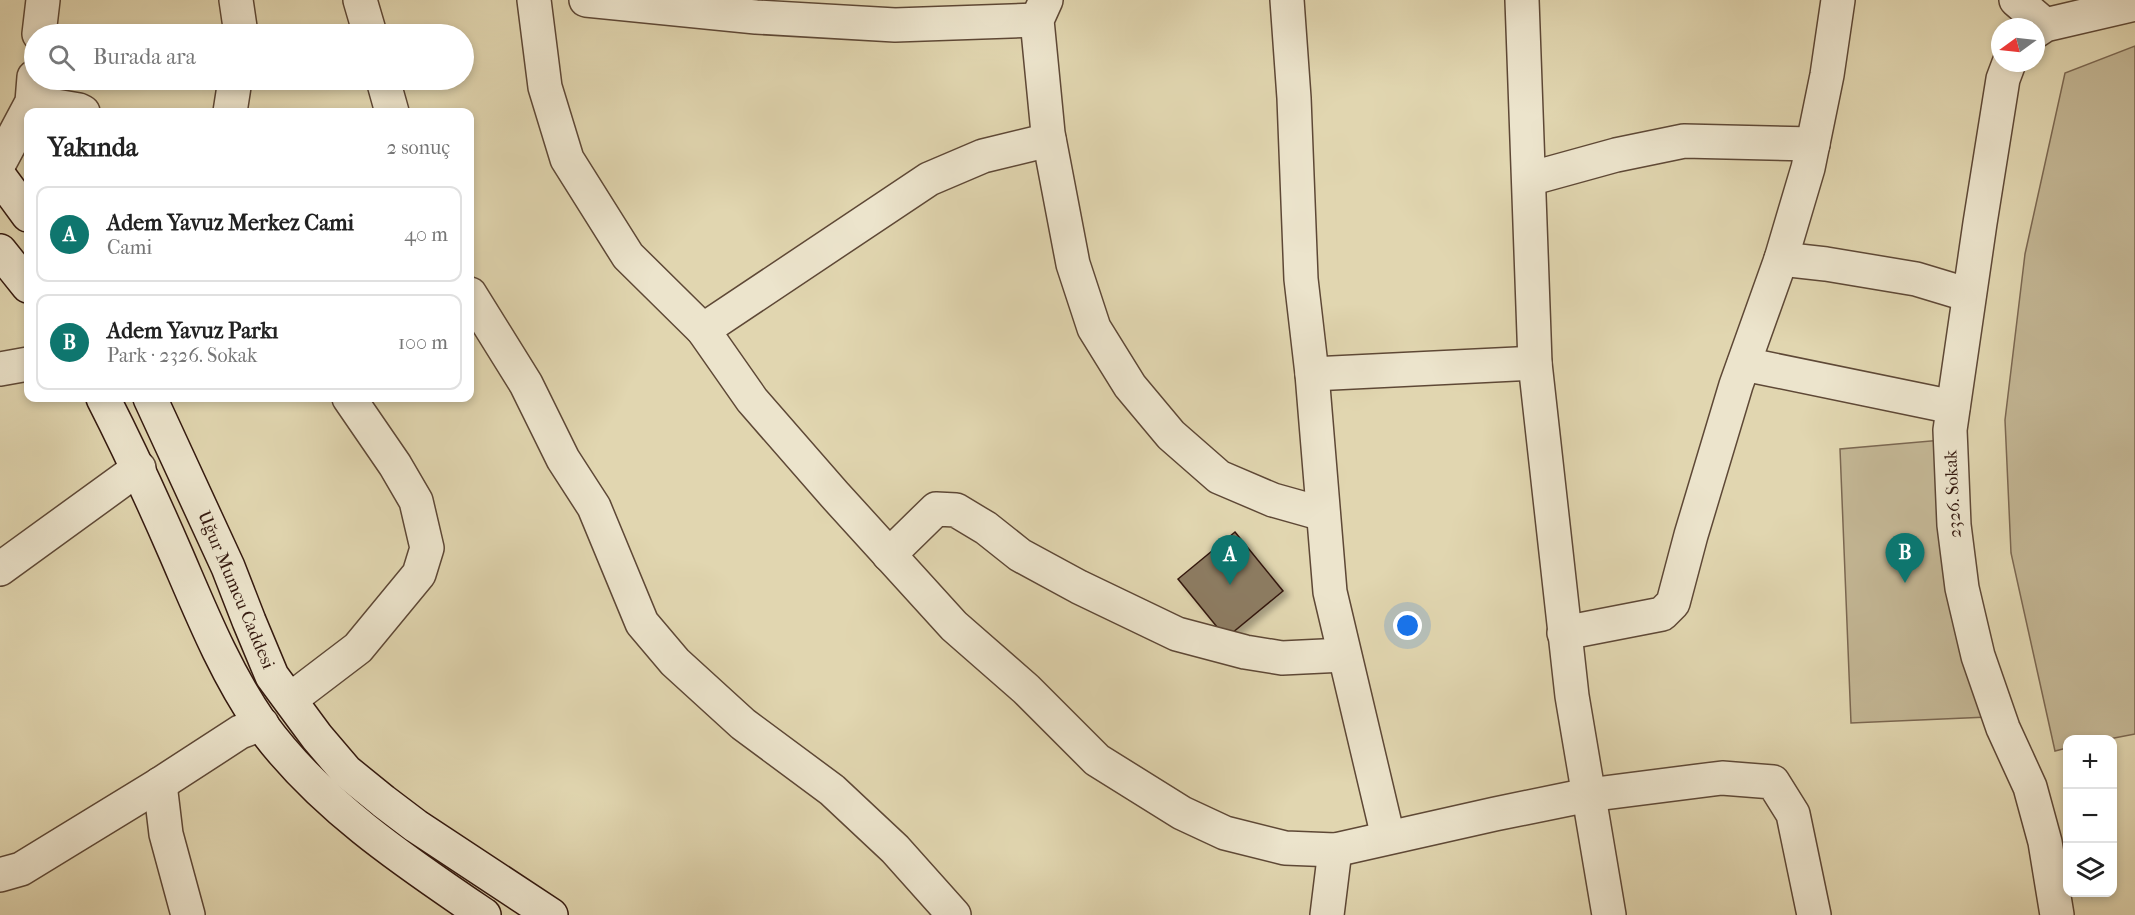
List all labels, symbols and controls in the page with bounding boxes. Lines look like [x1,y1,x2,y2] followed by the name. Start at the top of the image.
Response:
[1991,18,2045,72] north arrow
[24,24,474,90] search box
[45,41,78,74] icon: search
[93,44,196,70] text: Burada ara
[48,132,138,163] text: Yakında
[387,136,450,159] text: 2 sonuç
[107,210,354,236] text: Adem Yavuz Merkez Cami
[63,223,76,246] text: A
[404,223,448,246] text: 40 m
[107,236,152,259] text: Cami
[107,318,278,344] text: Adem Yavuz Parkı
[63,331,76,354] text: B
[398,331,448,354] text: 100 m
[107,344,257,367] text: Park · 2326. Sokak
[1940,449,1966,539] street label: 2326. Sokak
[193,508,279,673] street label: Uğur Mumcu Caddesi
[1886,534,1924,583] pin: B
[1210,536,1250,585] pin: A
[1393,611,1422,640] your location
[2063,735,2117,897] map controls
[2063,735,2117,789] button: +
[2063,789,2117,843] button: −
[2063,843,2117,897] button: layers

